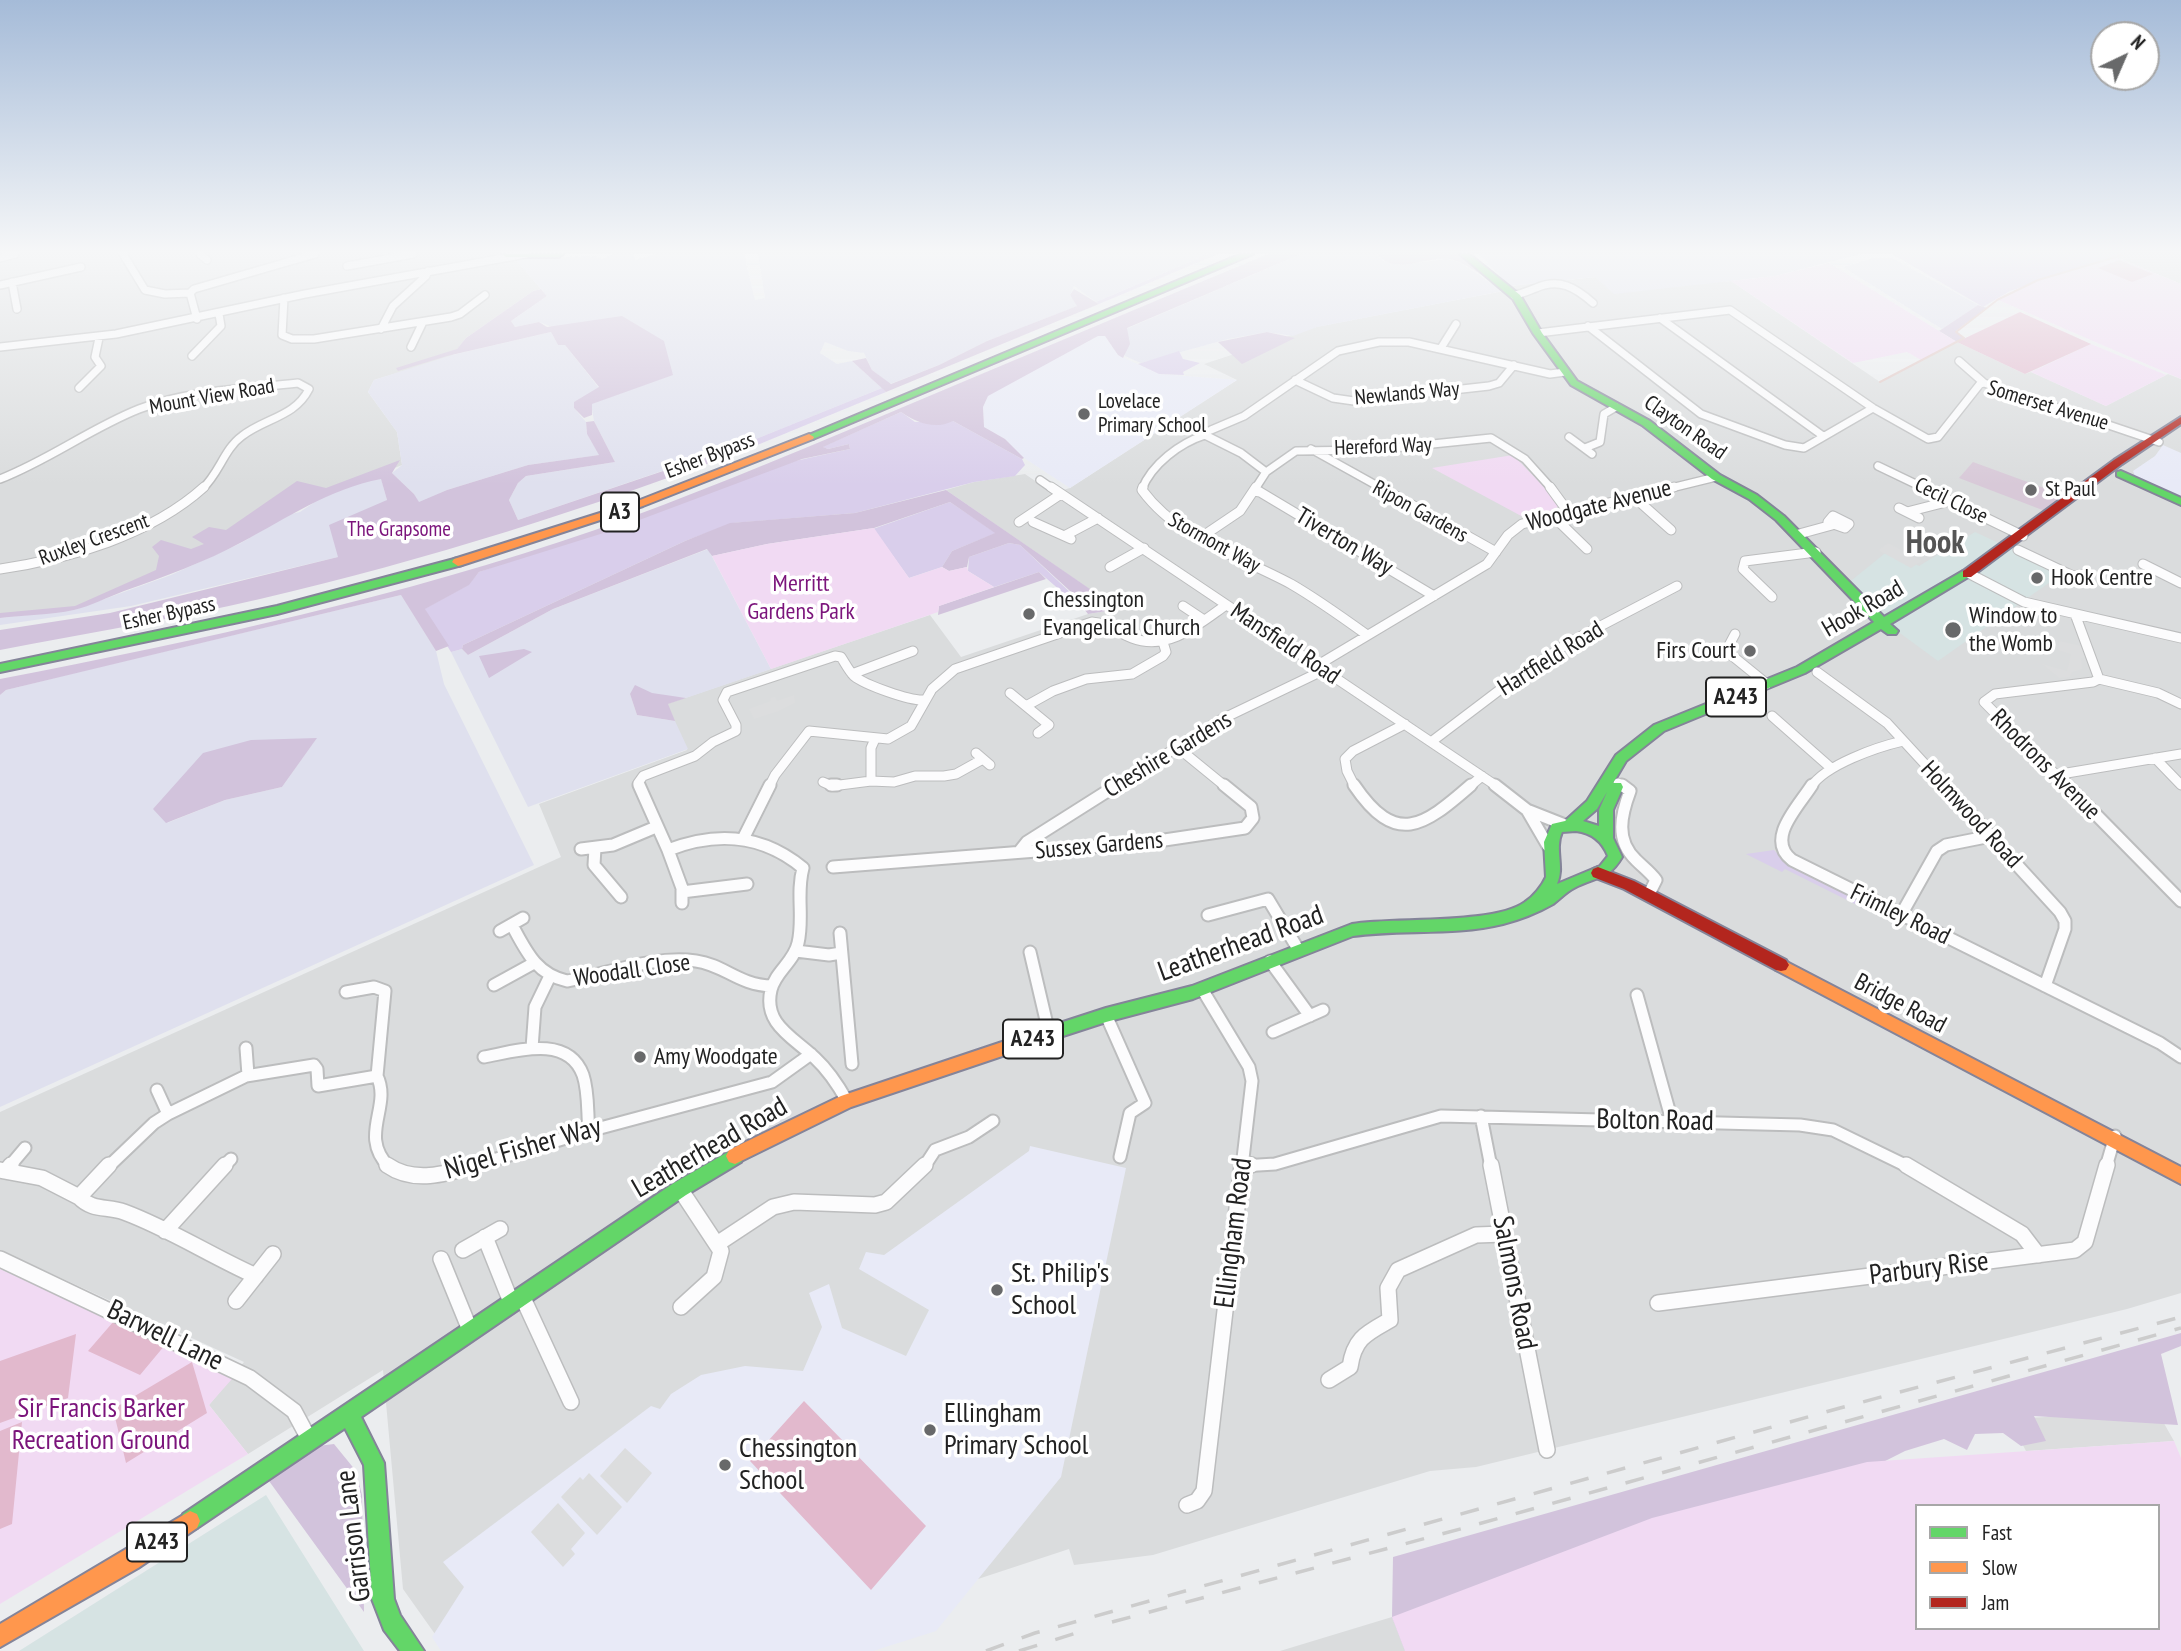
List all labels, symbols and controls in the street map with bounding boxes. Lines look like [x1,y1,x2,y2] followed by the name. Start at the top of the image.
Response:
[2090,21,2160,91] north arrow
[2126,30,2150,55] text: N
[148,374,276,420] street label: Mount View Road
[1984,376,2112,436] street label: Somerset Avenue
[1354,377,1460,411] street label: Newlands Way
[1098,389,1206,439] place label: Lovelace Primary School
[1639,390,1731,466] street label: Clayton Road
[1076,406,1092,422] marker: Lovelace Primary School
[662,427,758,485] street label: Esher Bypass
[1334,433,1432,461] street label: Hereford Way
[1910,473,1992,529] street label: Cecil Close
[1523,474,1675,538] street label: Woodgate Avenue
[1368,476,1472,548] street label: Ripon Gardens
[2045,477,2096,503] place label: St Paul
[2023,482,2039,498] marker: St Paul
[601,492,639,532] road number: A3
[1290,502,1398,582] street label: Tiverton Way
[1164,507,1264,579] street label: Stormont Way
[36,508,152,572] street label: Ruxley Crescent
[347,517,451,543] park label: The Grapsome
[1906,525,1964,563] district label: Hook
[2051,564,2153,592] place label: Hook Centre
[747,570,855,626] park label: Merritt Gardens Park
[2029,570,2045,586] marker: Hook Centre
[1817,574,1909,644] street label: Hook Road
[1043,586,1200,642] place label: Chessington Evangelical Church
[121,592,217,636] street label: Esher Bypass
[1225,597,1345,691] street label: Mansfield Road
[1969,602,2057,658] place label: Window to the Womb
[1021,606,1037,622] marker: Chessington Evangelical Church
[1493,615,1609,703] street label: Hartfield Road
[1943,620,1963,640] marker: Window to the Womb
[1656,637,1736,665] place label: Firs Court
[1742,643,1758,659] marker: Firs Court
[1706,678,1766,716] road number: A243
[1984,704,2106,826] street label: Rhodrons Avenue
[1099,706,1237,804] street label: Cheshire Gardens
[1914,756,2028,874] street label: Holmwood Road
[1034,826,1164,866] street label: Sussex Gardens
[1845,879,1955,951] street label: Frimley Road
[1154,899,1328,989] street label: Leatherhead Road
[572,949,692,993] street label: Woodall Close
[1849,968,1951,1040] street label: Bridge Road
[1003,1020,1063,1058] road number: A243
[654,1043,778,1071] place label: Amy Woodgate
[632,1049,648,1065] marker: Amy Woodgate
[627,1090,793,1206] street label: Leatherhead Road
[1596,1103,1714,1139] street label: Bolton Road
[441,1111,605,1187] street label: Nigel Fisher Way
[1208,1156,1260,1310] street label: Ellingham Road
[1485,1213,1543,1353] street label: Salmons Road
[1868,1245,1990,1293] street label: Parbury Rise
[1011,1257,1109,1323] place label: St. Philip's School
[989,1282,1005,1298] marker: St. Philip's School
[101,1293,229,1379] street label: Barwell Lane
[12,1392,190,1458] park label: Sir Francis Barker Recreation Ground
[944,1397,1088,1463] place label: Ellingham Primary School
[922,1422,938,1438] marker: Ellingham Primary School
[739,1432,857,1498] place label: Chessington School
[717,1457,733,1473] marker: Chessington School
[329,1468,379,1604] street label: Garrison Lane
[1915,1504,2160,1630] legend
[1982,1519,2012,1546] text: Fast
[127,1522,187,1562] road number: A243
[1982,1554,2017,1581] text: Slow
[1982,1589,2009,1616] text: Jam

